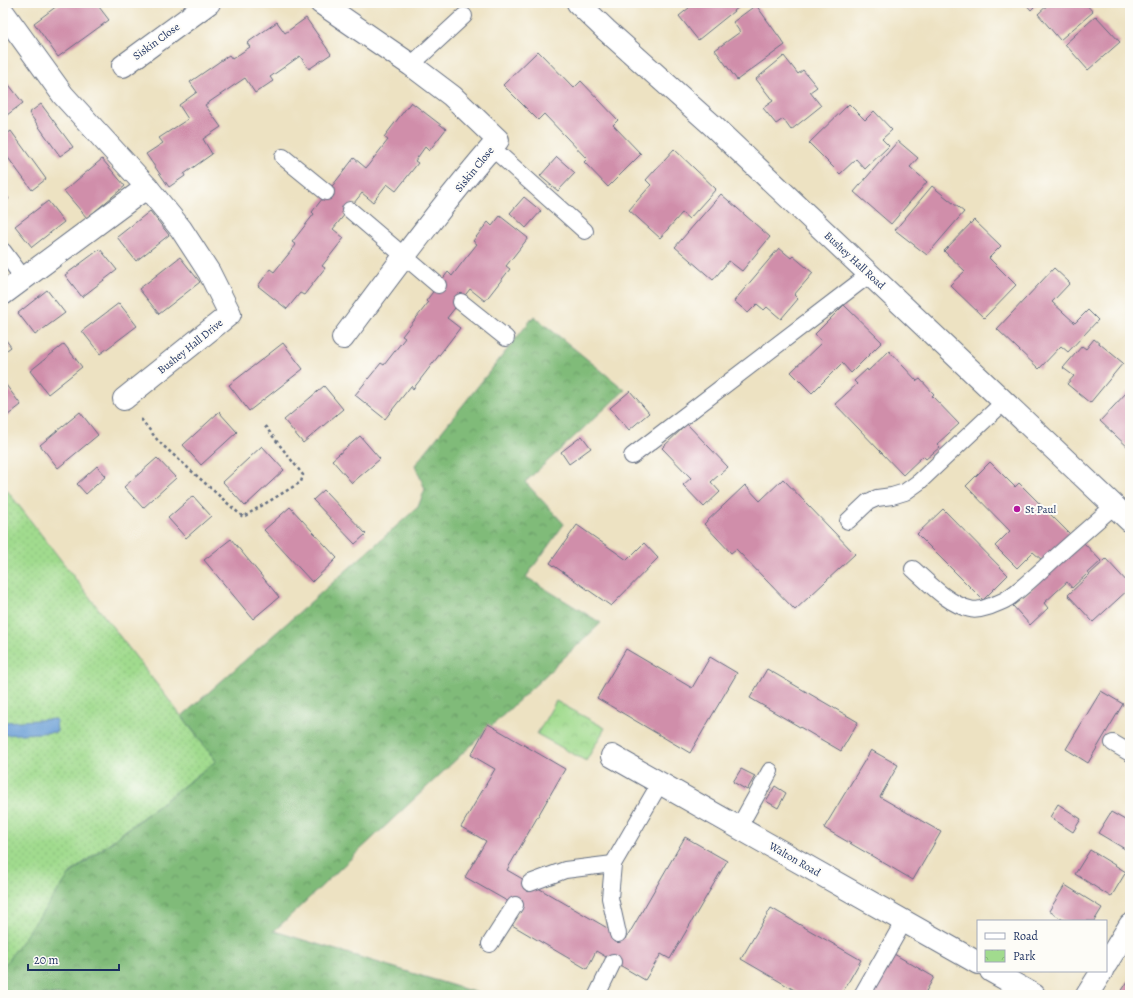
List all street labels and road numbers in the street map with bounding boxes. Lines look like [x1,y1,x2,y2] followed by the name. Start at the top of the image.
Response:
[130,19,183,63] street label: Siskin Close
[451,143,497,195] street label: Siskin Close
[821,228,889,293] street label: Bushey Hall Road
[154,315,226,377] street label: Bushey Hall Drive
[765,838,823,880] street label: Walton Road

